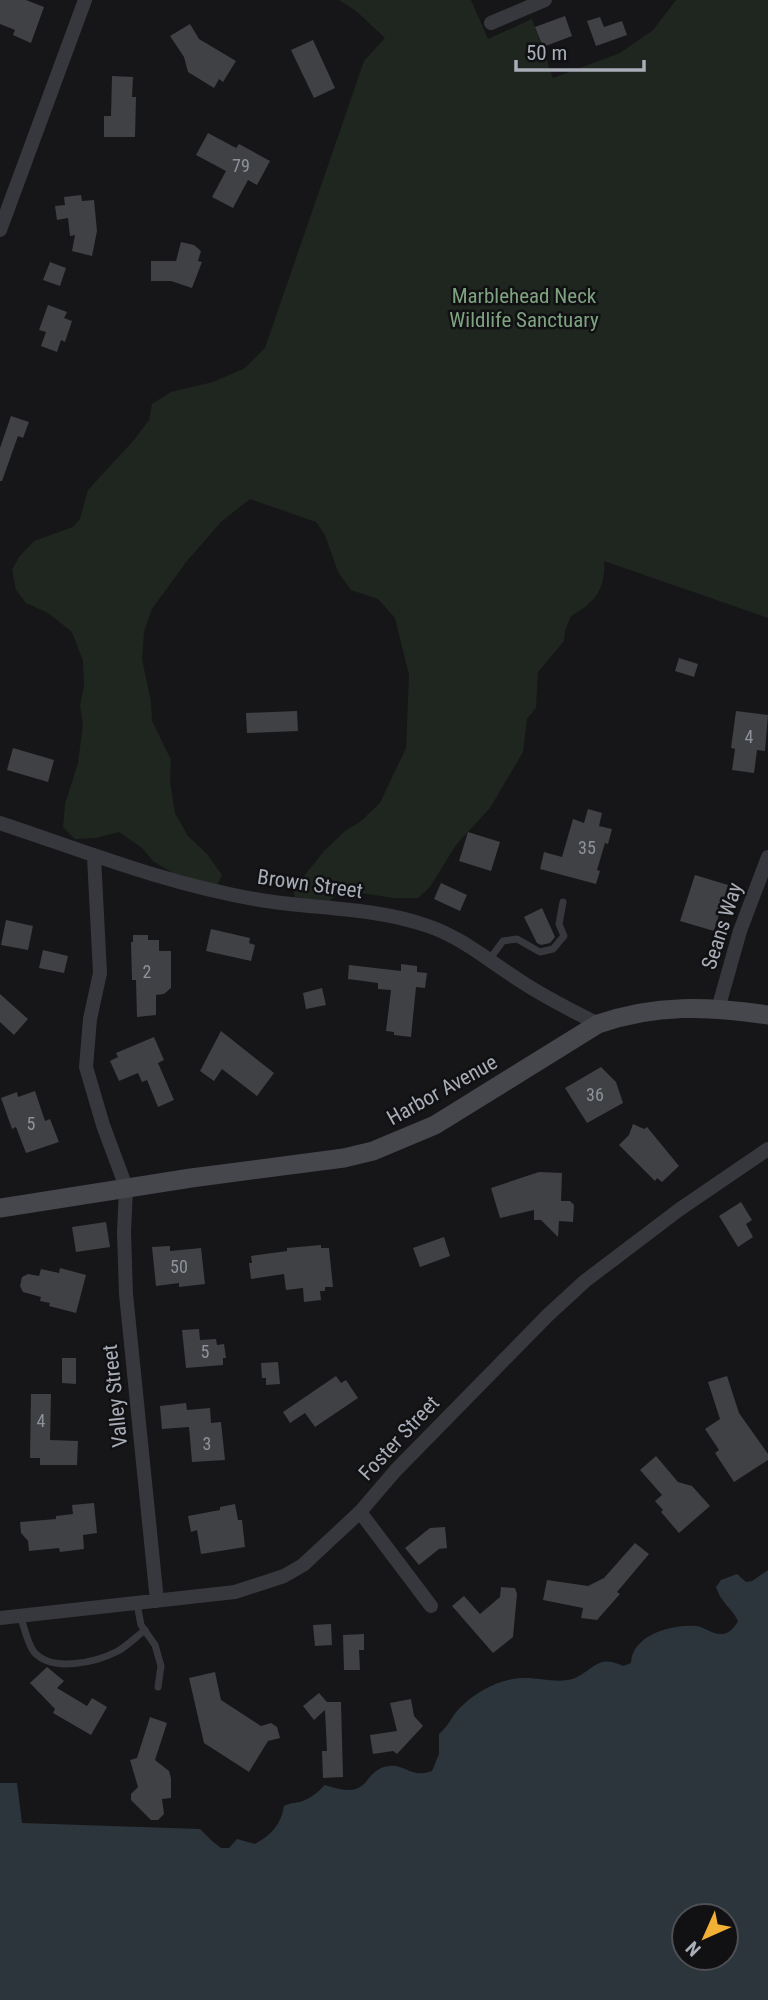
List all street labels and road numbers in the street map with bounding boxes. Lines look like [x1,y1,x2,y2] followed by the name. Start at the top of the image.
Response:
[256,865,364,903] street label: Brown Street
[697,879,747,972] street label: Seans Way
[383,1050,501,1130] street label: Harbor Avenue
[98,1343,132,1449] street label: Valley Street
[354,1391,444,1485] street label: Foster Street

